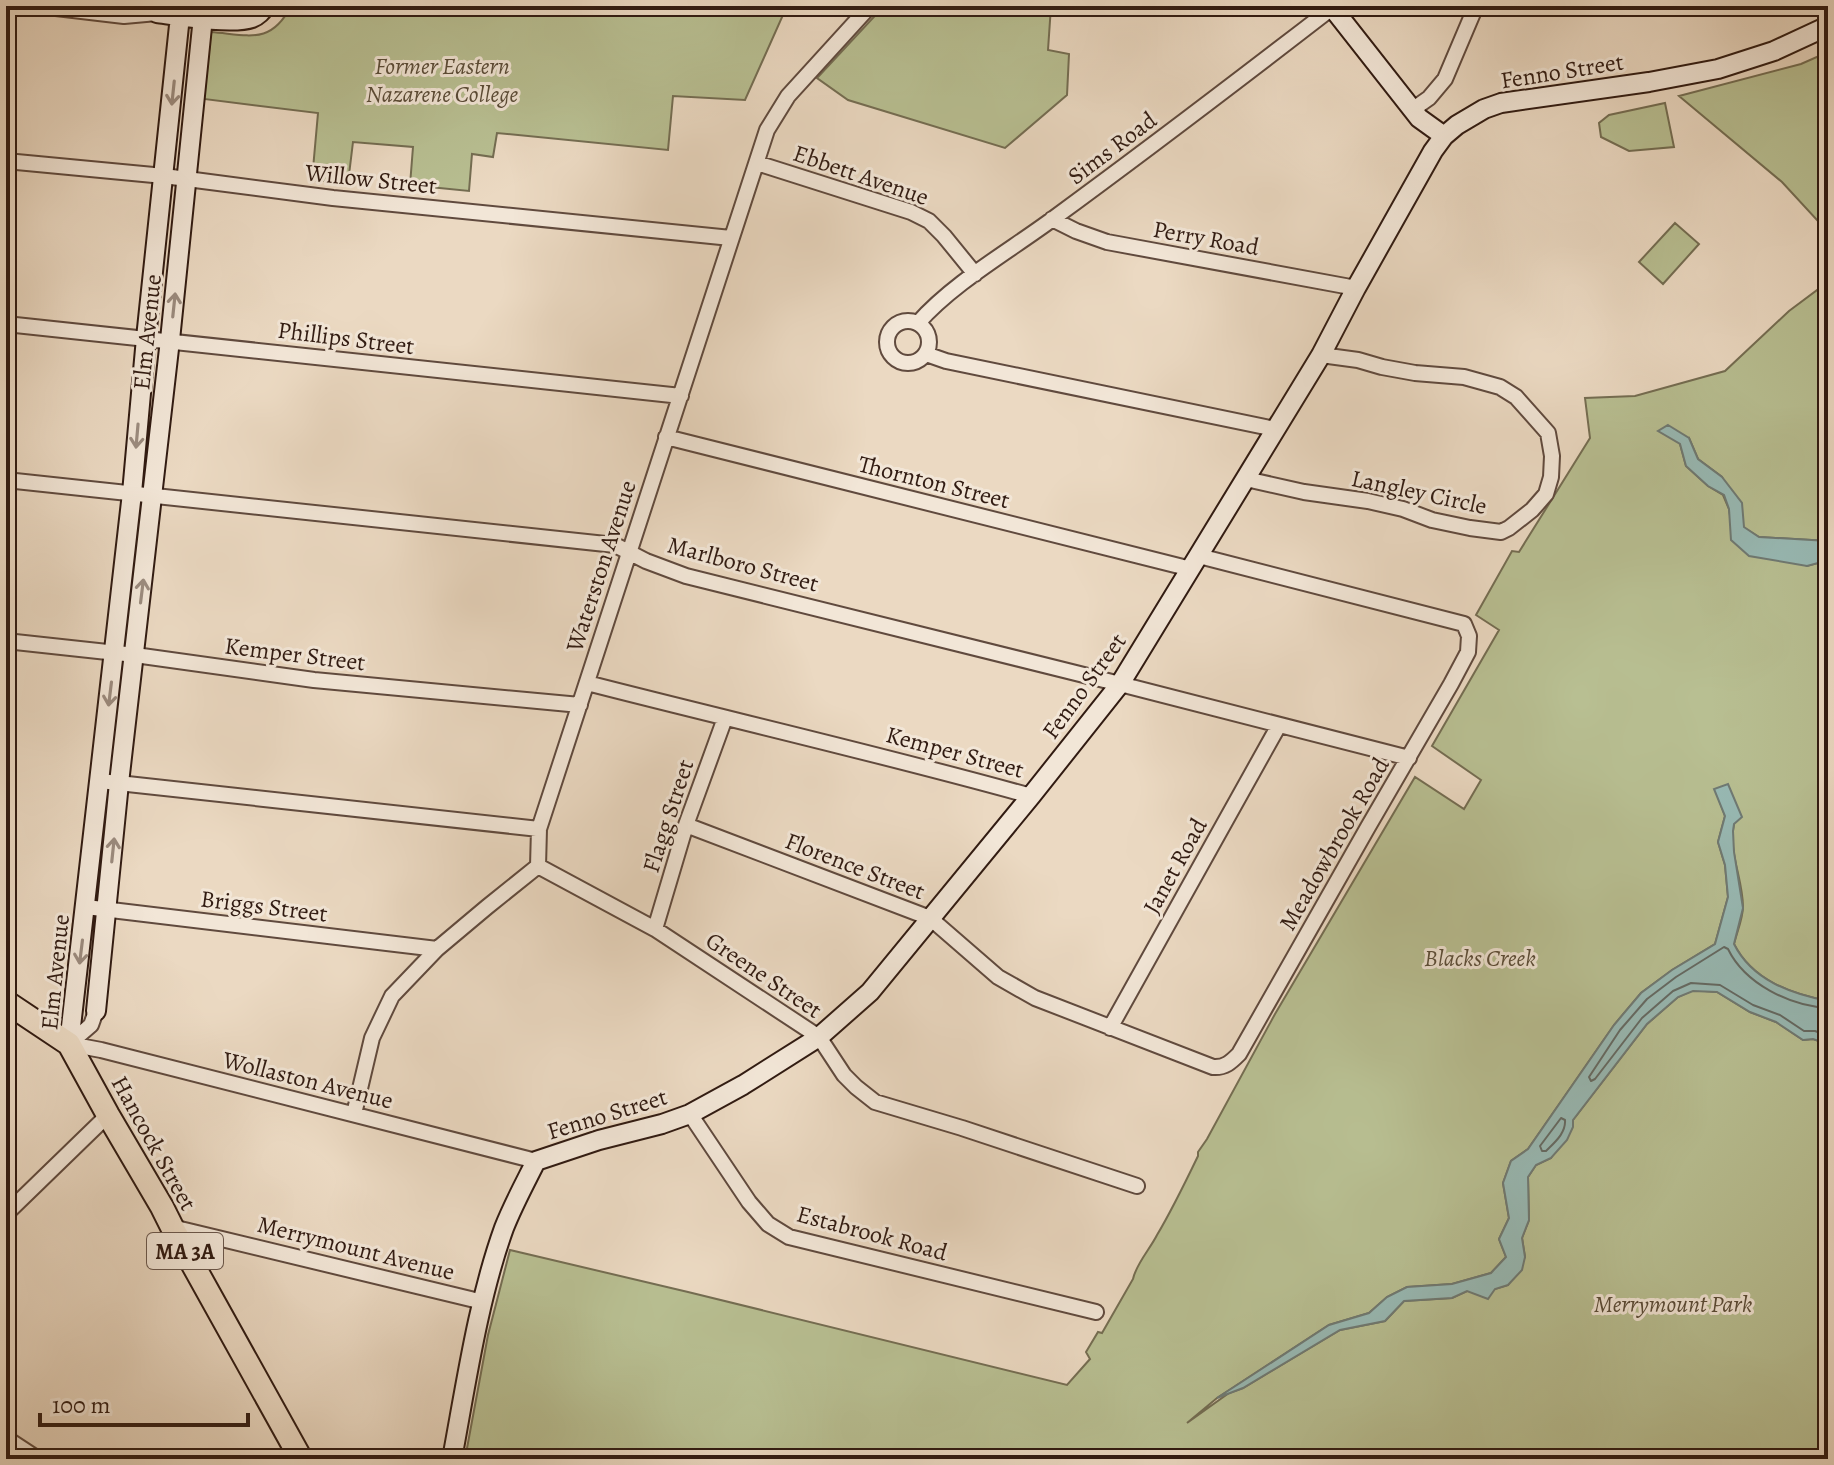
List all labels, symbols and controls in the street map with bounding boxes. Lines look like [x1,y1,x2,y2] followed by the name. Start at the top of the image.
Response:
[1498,45,1626,97] street label: Fenno Street
[366,50,519,110] park label: Former Eastern Nazarene College
[166,80,181,106] one-way arrow
[1061,104,1163,192] street label: Sims Road
[789,137,933,213] street label: Ebbett Avenue
[303,156,438,202] street label: Willow Street
[1150,213,1262,263] street label: Perry Road
[125,273,169,391] street label: Elm Avenue
[167,292,182,319] one-way arrow
[276,314,416,362] street label: Phillips Street
[129,422,144,449] one-way arrow
[855,448,1013,516] street label: Thornton Street
[1348,462,1490,522] street label: Langley Circle
[558,476,644,657] street label: Waterston Avenue
[664,528,822,600] street label: Marlboro Street
[134,578,149,605] one-way arrow
[1035,626,1133,746] street label: Fenno Street
[223,629,367,679] street label: Kemper Street
[103,680,118,707] one-way arrow
[883,718,1028,786] street label: Kemper Street
[1271,752,1397,936] street label: Meadowbrook Road
[635,755,701,877] street label: Flagg Street
[1136,812,1214,920] street label: Janet Road
[781,825,930,907] street label: Florence Street
[105,837,120,864] one-way arrow
[199,882,329,930] street label: Briggs Street
[33,913,77,1031] street label: Elm Avenue
[700,924,828,1026] street label: Greene Street
[73,939,88,965] one-way arrow
[1424,942,1536,974] park label: Blacks Creek
[219,1043,396,1117] street label: Wollaston Avenue
[104,1070,204,1216] street label: Hancock Street
[543,1081,671,1147] street label: Fenno Street
[793,1198,951,1268] street label: Estabrook Road
[254,1208,458,1288] street label: Merrymount Avenue
[147,1233,223,1269] road number: MA 3A
[1594,1288,1753,1320] park label: Merrymount Park
[40,1377,248,1427] scale bar
[52,1389,111,1421] text: 100 m

